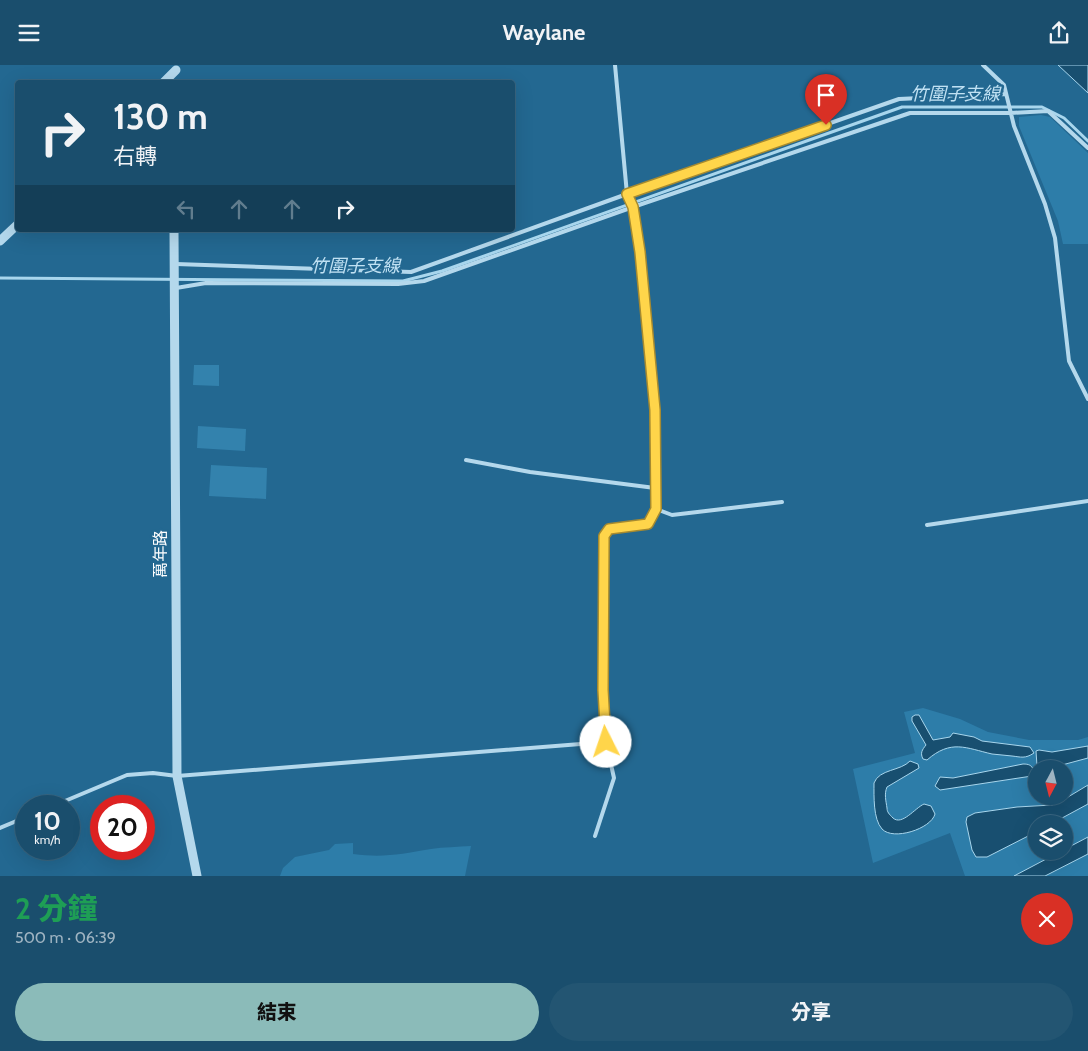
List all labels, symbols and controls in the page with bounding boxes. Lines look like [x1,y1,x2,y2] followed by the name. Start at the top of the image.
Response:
[15,19,43,47] icon: menu
[503,19,585,46] text: Waylane
[1045,19,1073,47] icon: share
[805,74,847,125] pin
[812,81,840,109] icon: arrive
[910,83,1002,105] water label: 竹圍子支線
[113,95,208,138] text: 130 m
[30,100,95,165] icon: right
[113,143,157,170] text: 右轉
[172,195,200,223] icon: left
[225,195,253,223] icon: ahead
[278,195,306,223] icon: ahead
[331,195,359,223] icon: right
[310,255,402,277] water label: 竹圍子支線
[151,530,170,578] street label: 萬年路
[579,715,631,767] position arrow
[1028,760,1072,805] north arrow
[1028,760,1073,860] map controls
[90,795,155,860] speed limit sign: 20
[34,806,61,836] text: 10
[1028,815,1073,860] button: layers
[34,832,61,847] text: km/h
[15,890,98,927] text: 2 分鐘
[1021,893,1073,945] button: close
[15,928,116,947] text: 500 m · 06:39
[15,983,539,1041] button: 結束
[549,983,1073,1041] button: 分享

